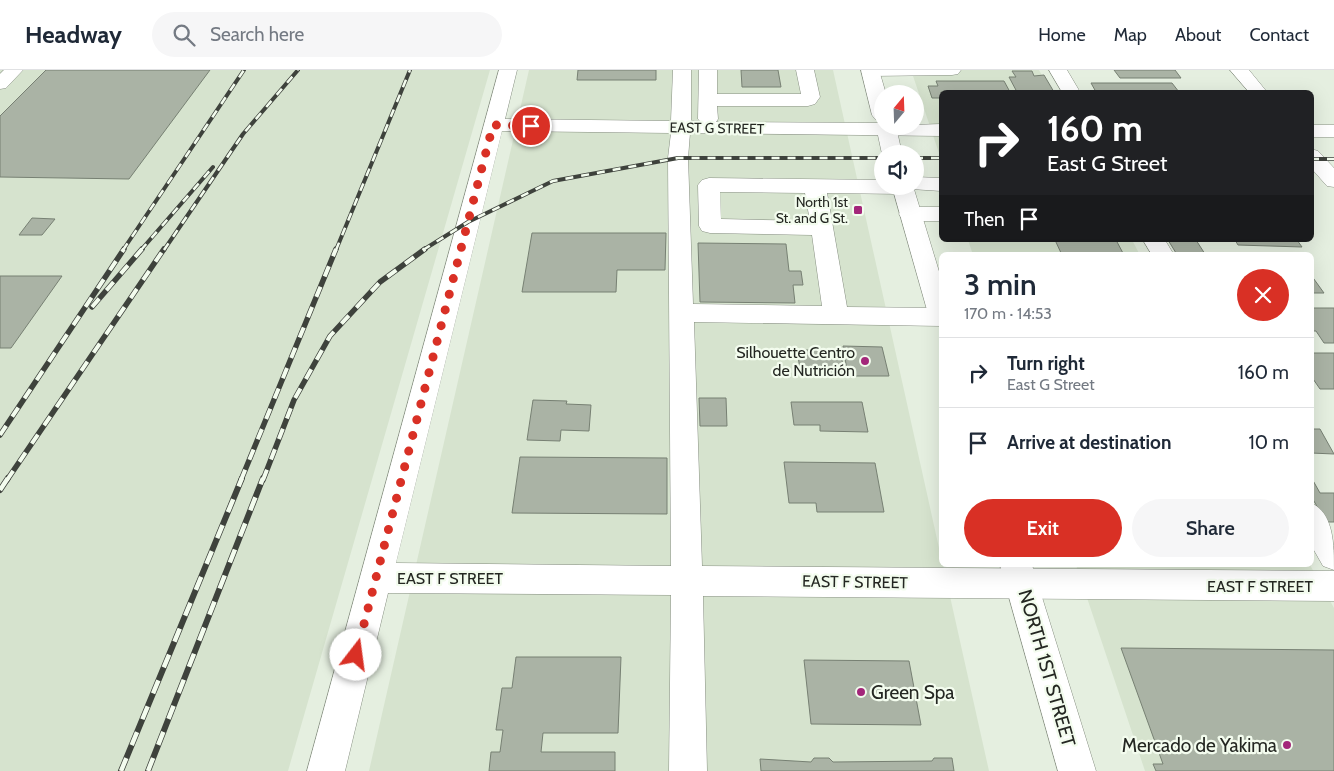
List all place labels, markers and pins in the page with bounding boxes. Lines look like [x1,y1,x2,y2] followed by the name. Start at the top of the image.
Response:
[510,105,552,147] pin
[776,193,848,227] place label: North 1st St. and G St.
[852,204,864,216] marker: North 1st St. and G St.
[736,343,855,380] place label: Silhouette Centro de Nutrición
[859,355,871,367] marker: Silhouette Centro de Nutrición
[871,681,954,704] place label: Green Spa
[855,686,867,698] marker: Green Spa
[1122,734,1277,757] place label: Mercado de Yakima
[1281,739,1293,751] marker: Mercado de Yakima

